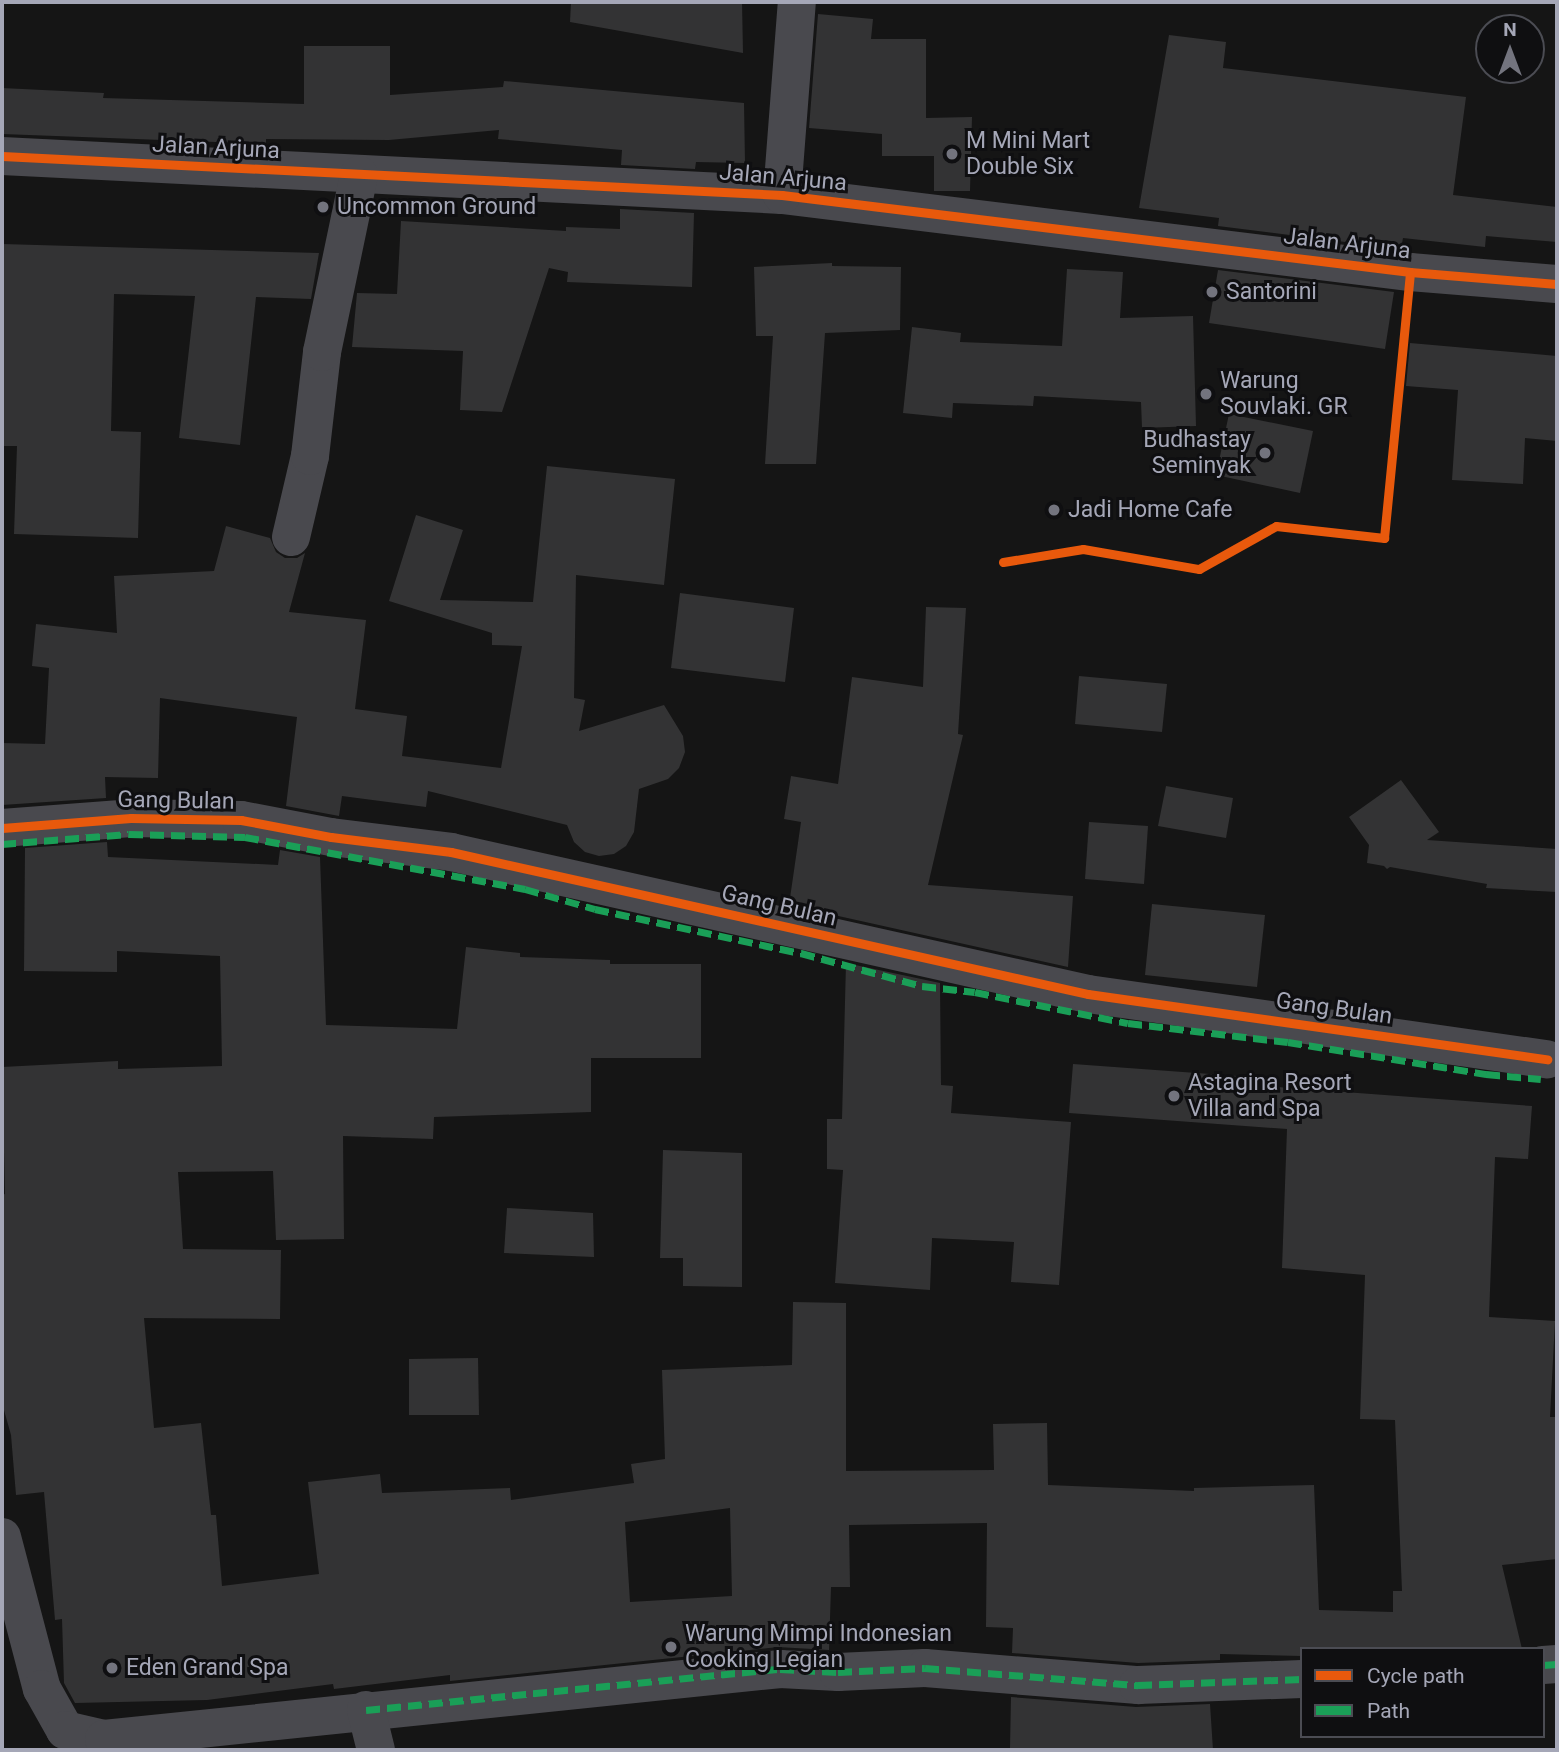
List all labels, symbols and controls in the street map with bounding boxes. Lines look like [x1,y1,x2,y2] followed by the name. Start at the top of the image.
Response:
[1475,14,1545,84] north arrow
[1503,18,1517,41] text: N
[966,127,1090,181] place label: M Mini Mart Double Six
[151,131,281,165] street label: Jalan Arjuna
[944,146,960,162] marker: M Mini Mart Double Six
[718,159,848,197] street label: Jalan Arjuna
[337,193,536,221] place label: Uncommon Ground
[315,199,331,215] marker: Uncommon Ground
[1282,223,1412,265] street label: Jalan Arjuna
[1226,278,1317,306] place label: Santorini
[1204,284,1220,300] marker: Santorini
[1220,367,1348,421] place label: Warung Souvlaki. GR
[1198,386,1214,402] marker: Warung Souvlaki. GR
[1143,426,1251,480] place label: Budhastay Seminyak
[1257,445,1273,461] marker: Budhastay Seminyak
[1068,496,1232,524] place label: Jadi Home Cafe
[1046,502,1062,518] marker: Jadi Home Cafe
[117,786,235,816] street label: Gang Bulan
[719,879,839,933] street label: Gang Bulan
[1274,987,1394,1031] street label: Gang Bulan
[1188,1069,1352,1123] place label: Astagina Resort Villa and Spa
[1166,1088,1182,1104] marker: Astagina Resort Villa and Spa
[685,1620,952,1674] place label: Warung Mimpi Indonesian Cooking Legian
[663,1639,679,1655] marker: Warung Mimpi Indonesian Cooking Legian
[1300,1647,1545,1738] legend
[126,1654,288,1682] place label: Eden Grand Spa
[104,1660,120,1676] marker: Eden Grand Spa
[1367,1664,1465,1688] text: Cycle path
[1367,1699,1410,1723] text: Path

